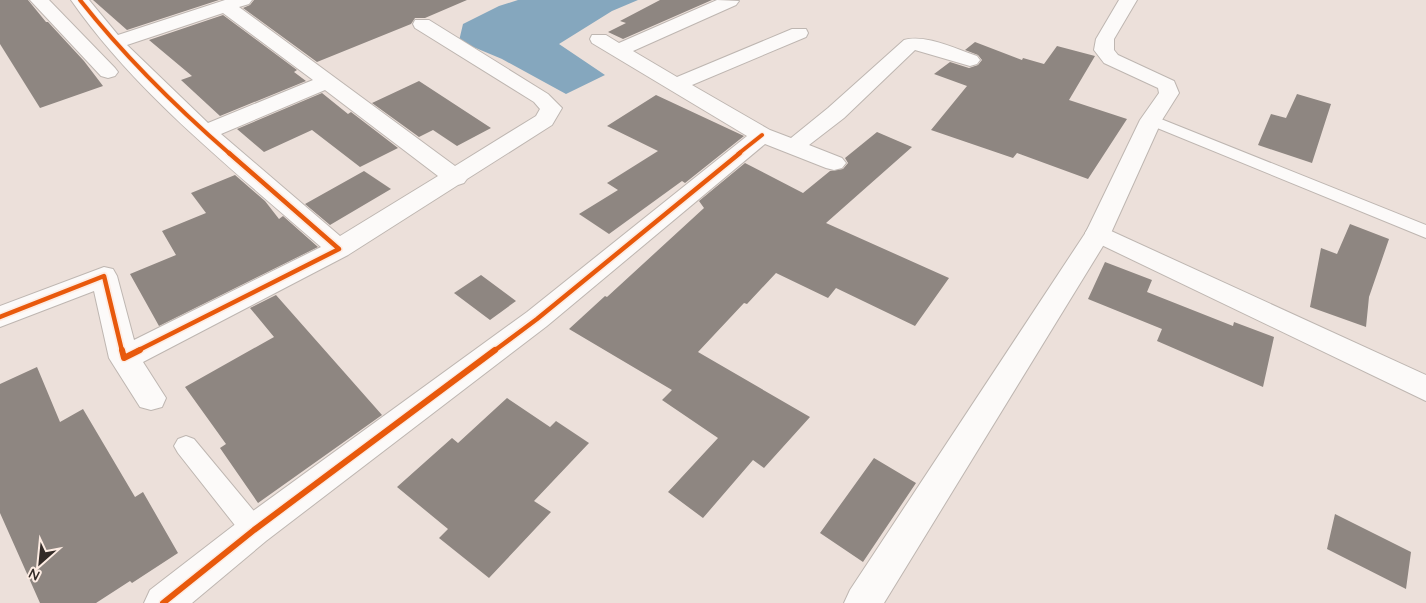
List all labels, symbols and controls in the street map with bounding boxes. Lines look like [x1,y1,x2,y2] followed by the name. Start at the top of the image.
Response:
[15,538,65,588] north arrow
[25,564,43,585] text: N

